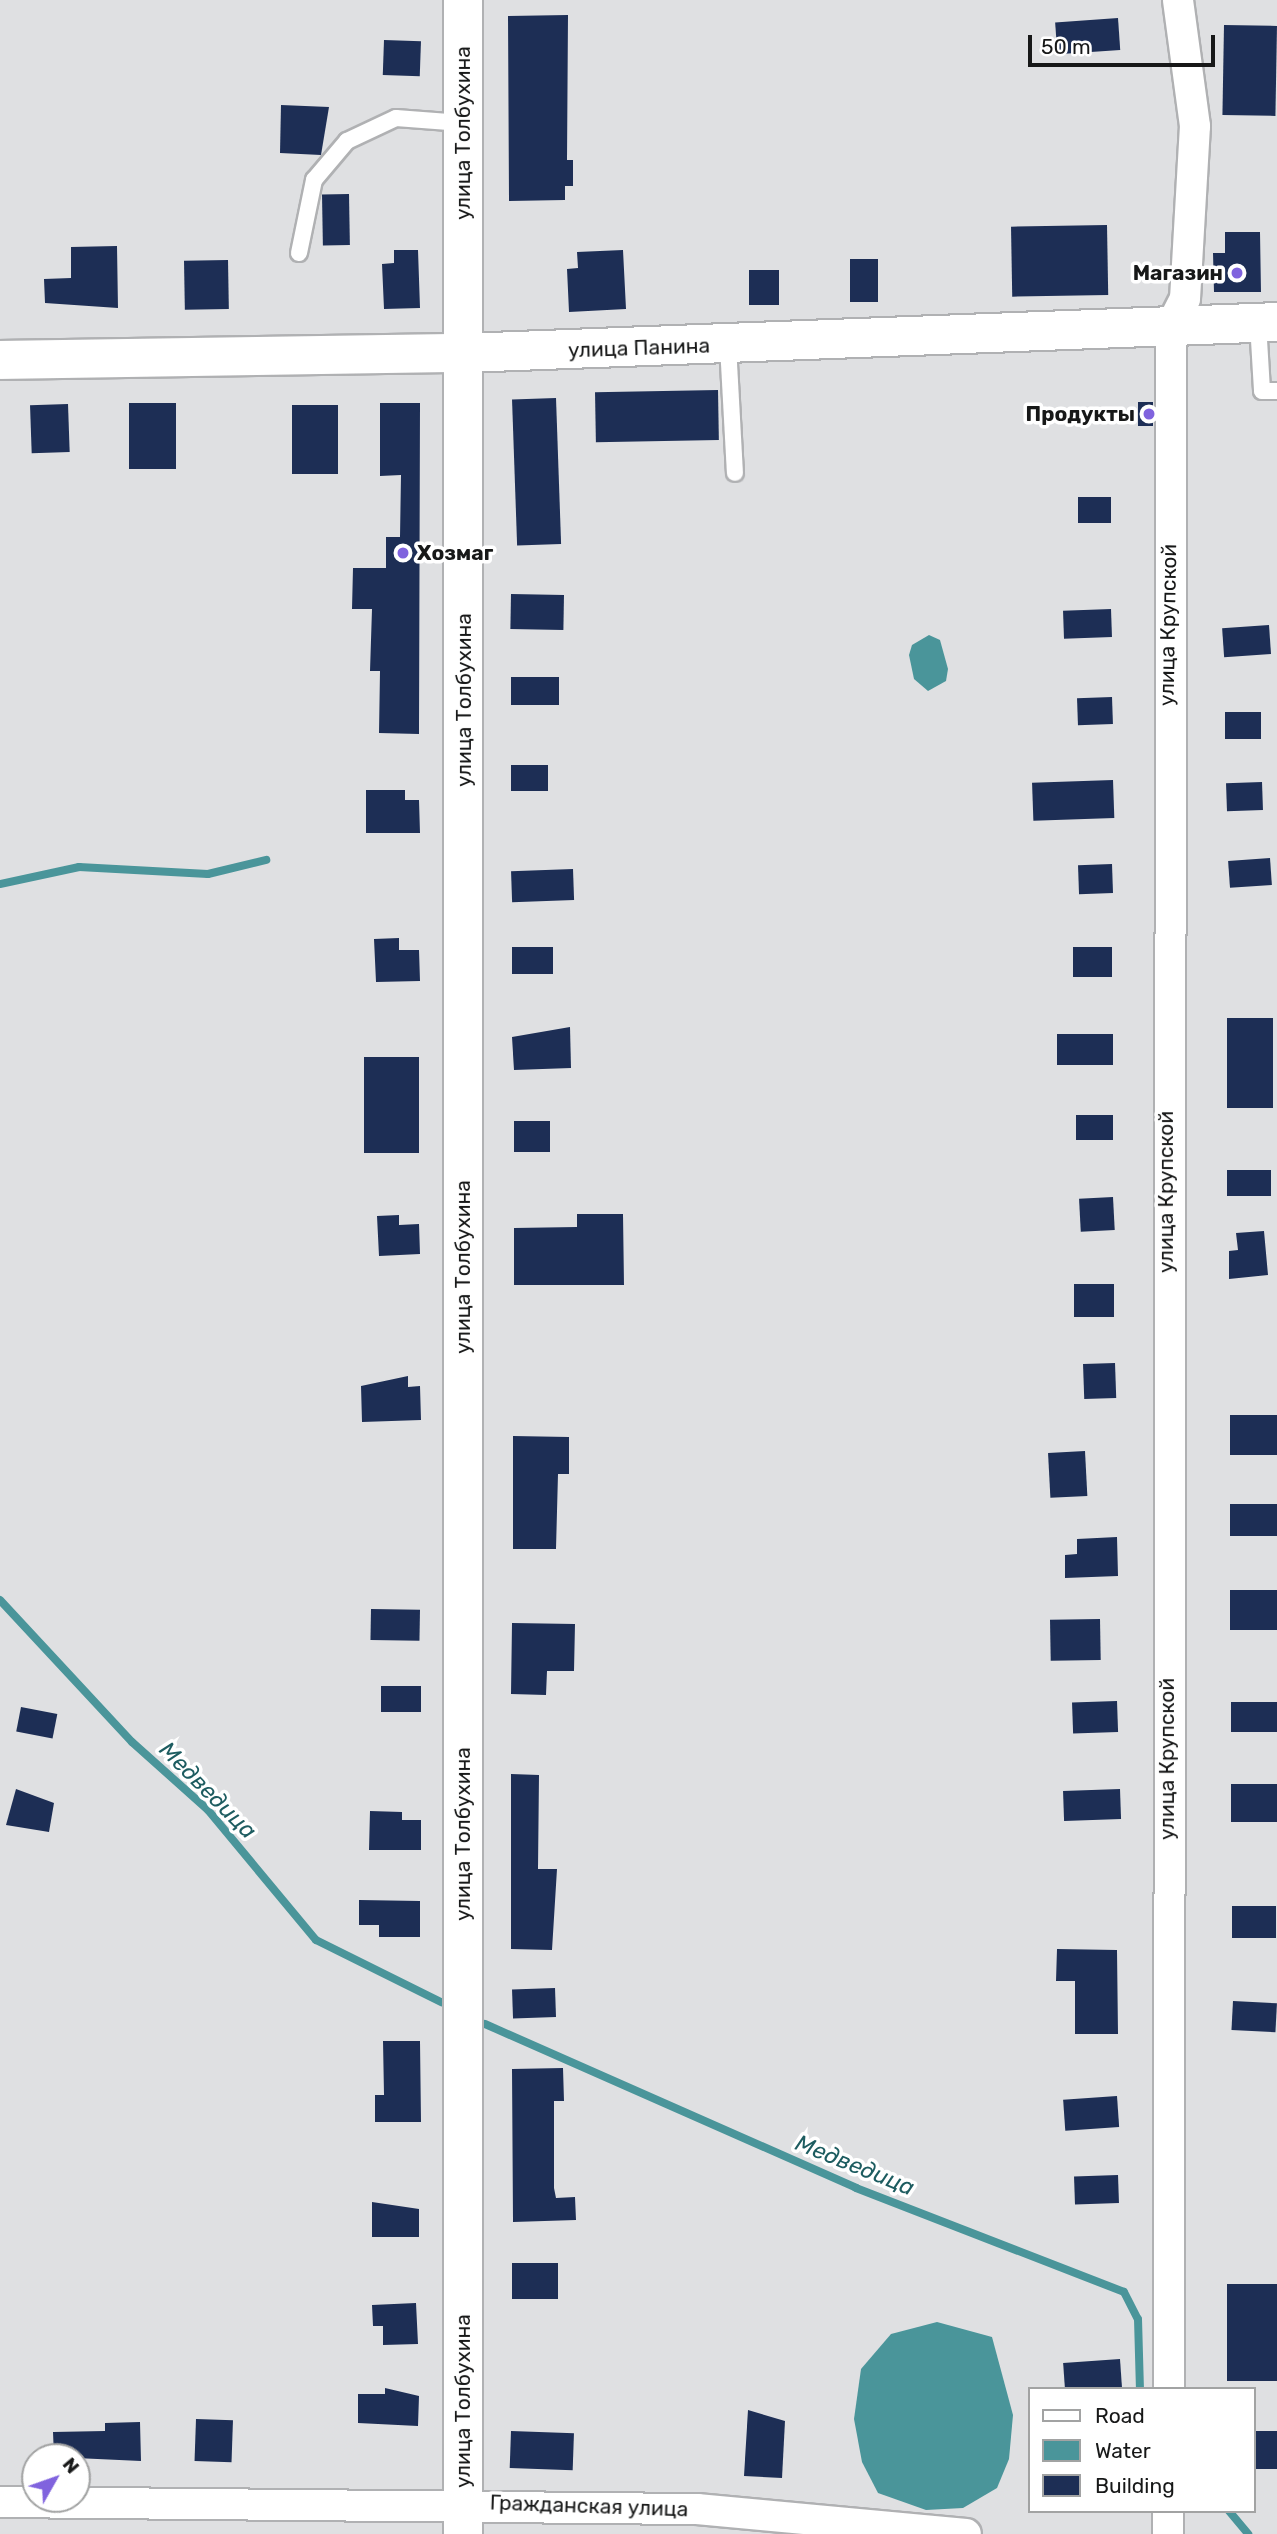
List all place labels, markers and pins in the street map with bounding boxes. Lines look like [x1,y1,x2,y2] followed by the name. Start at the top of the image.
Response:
[1133,260,1223,286] place label: Магазин
[1229,265,1245,281] marker: Магазин
[1026,401,1135,427] place label: Продукты
[1141,406,1157,422] marker: Продукты
[417,540,493,566] place label: Хозмаг
[395,545,411,561] marker: Хозмаг

